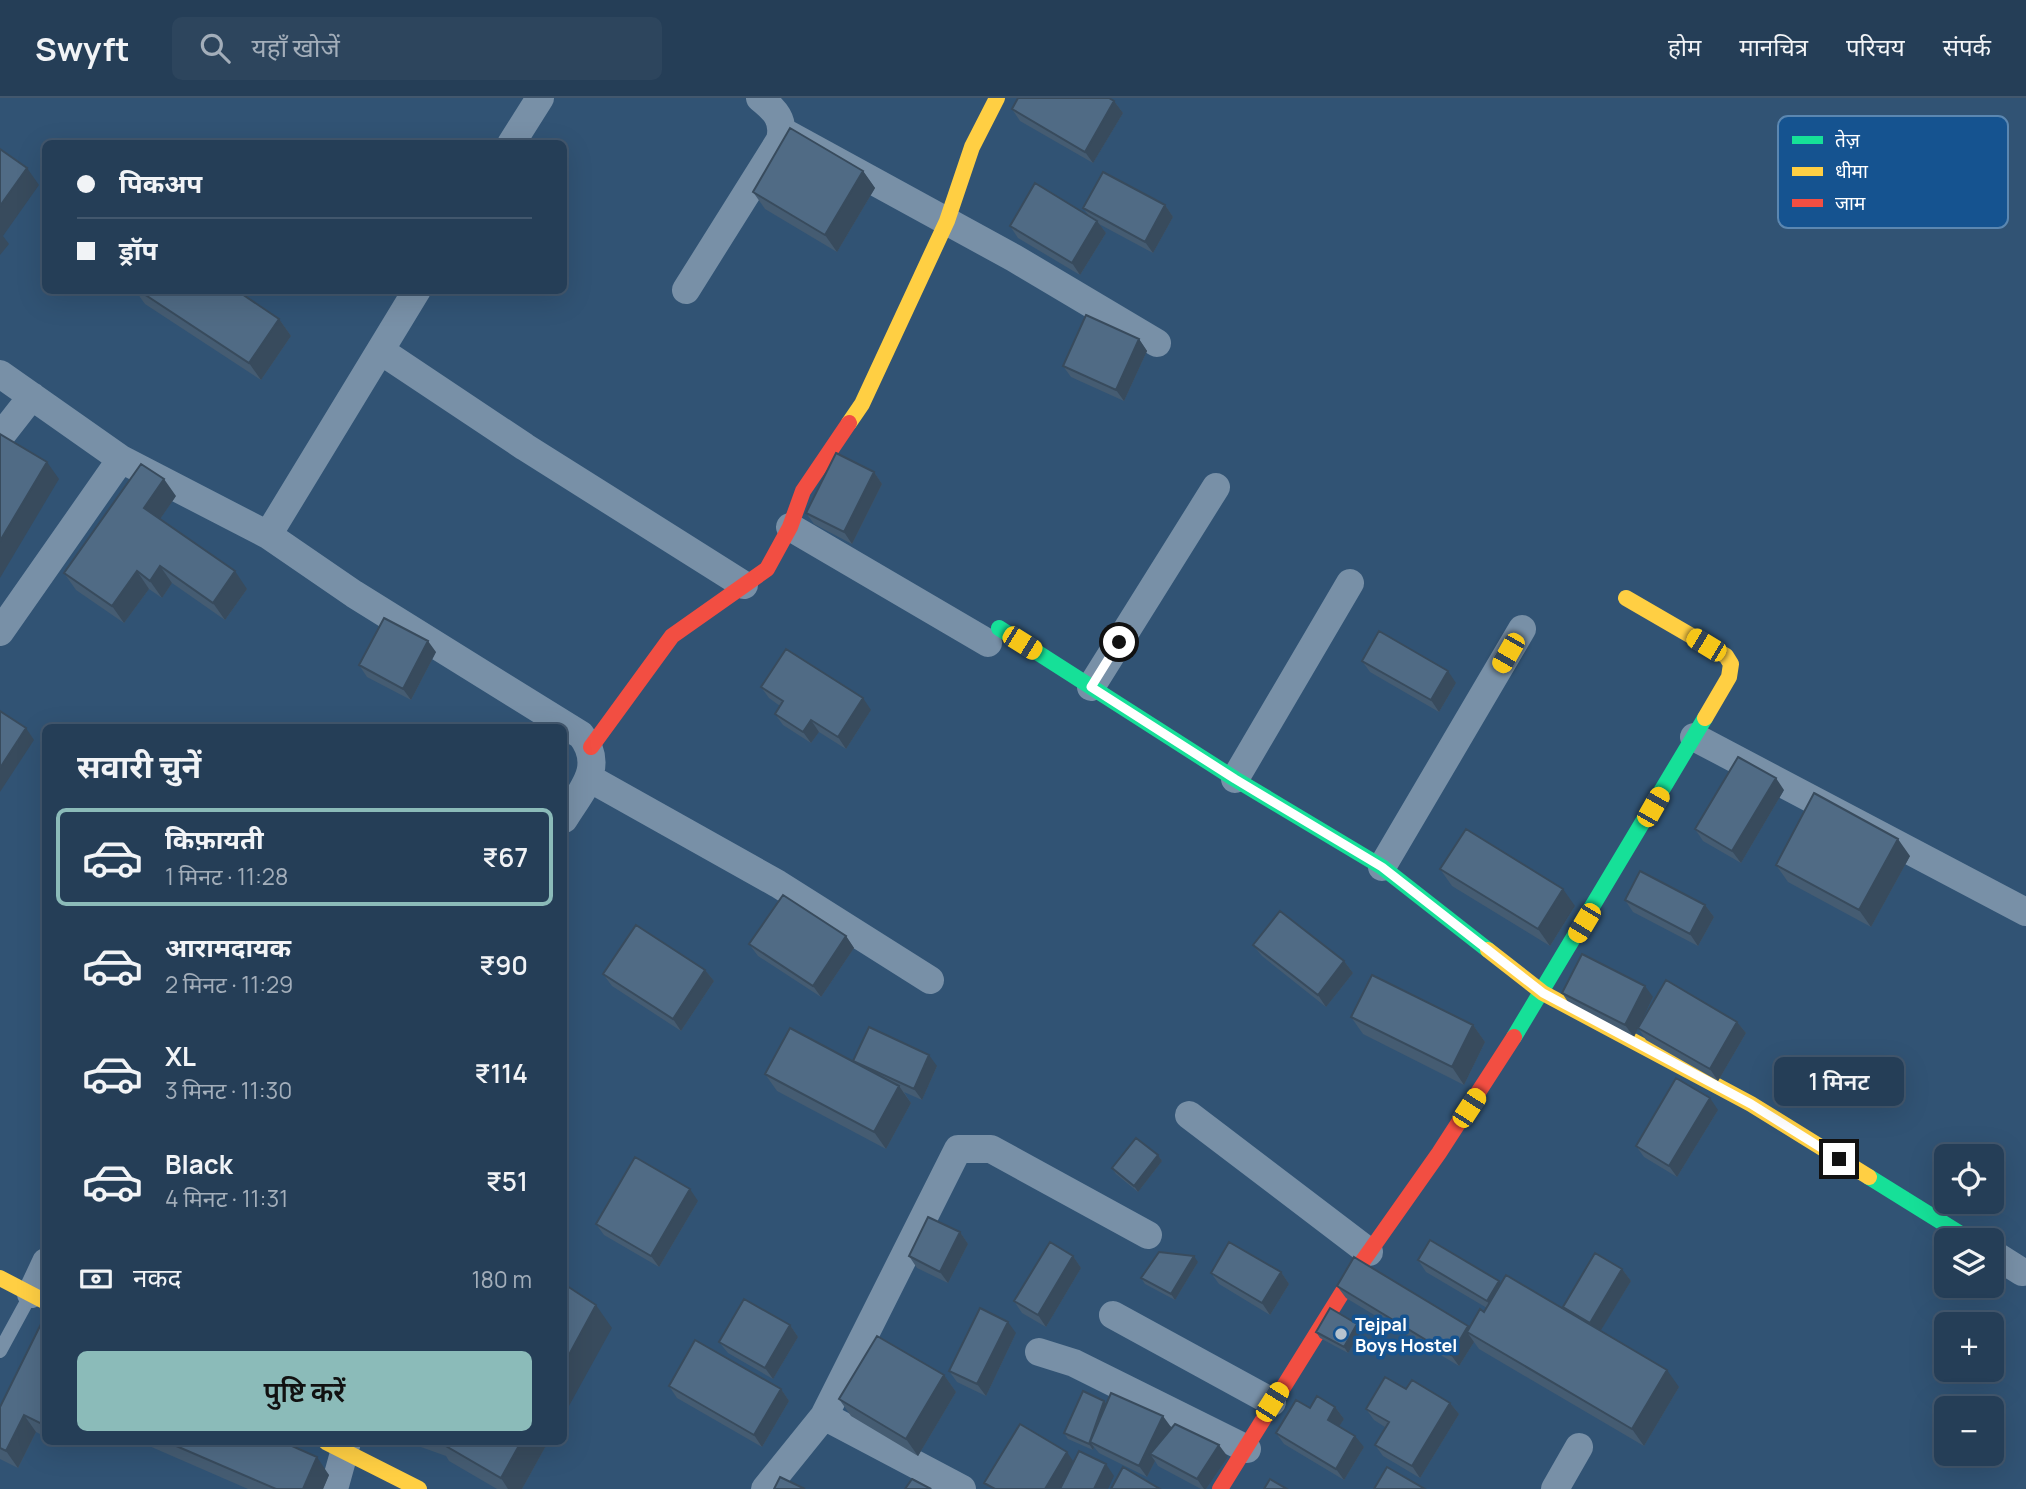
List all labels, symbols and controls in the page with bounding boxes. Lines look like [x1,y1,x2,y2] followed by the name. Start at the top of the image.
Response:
[172,17,662,80] search box
[35,26,130,71] text: Swyft
[196,29,234,67] icon: search
[252,29,340,65] text: यहाँ खोजें
[1668,30,1701,63] text: होम
[1739,30,1808,63] text: मानचित्र
[1846,30,1905,63] text: परिचय
[1943,30,1991,63] text: संपर्क
[1778,116,2008,228] legend
[1835,127,1861,153] text: तेज़
[1835,158,1869,184] text: धीमा
[119,165,202,201] text: पिकअप
[1835,190,1866,216] text: जाम
[119,232,157,268] text: ड्रॉप
[999,623,1046,663] car
[1683,625,1730,665] car
[1103,626,1135,658] route start
[1489,630,1528,676] car
[77,744,201,788] text: सवारी चुनें
[1634,784,1673,830] car
[165,821,264,857] text: किफ़ायती
[81,826,144,889] icon: car
[482,839,528,875] text: ₹67
[165,860,288,892] text: 1 मिनट · 11:28
[1565,900,1604,946] car
[165,929,291,965] text: आरामदायक
[81,934,144,997] icon: car
[479,947,528,983] text: ₹90
[165,968,293,1000] text: 2 मिनट · 11:29
[165,1038,196,1074] text: XL
[81,1042,144,1105] icon: car
[474,1055,528,1091] text: ₹114
[1774,1058,1904,1107] callout: 1 मिनट
[1809,1065,1870,1097] text: 1 मिनट
[165,1074,292,1106] text: 3 मिनट · 11:30
[1449,1085,1490,1131] car
[1823,1143,1855,1175] route end
[1934,1144,2004,1466] map controls
[1934,1144,2004,1214] button: locate
[165,1146,233,1182] text: Black
[81,1150,144,1213] icon: car
[486,1163,528,1199] text: ₹51
[165,1182,288,1214] text: 4 मिनट · 11:31
[1934,1228,2004,1298] button: layers
[133,1259,181,1295] text: नकद
[77,1260,115,1298] icon: cash
[472,1263,532,1295] text: 180 m
[1355,1312,1457,1357] place label: Tejpal Boys Hostel
[1934,1312,2004,1382] button: +
[1333,1326,1349,1342] marker: Tejpal Boys Hostel
[77,1351,532,1431] button: पुष्टि करें
[1252,1379,1293,1425] car
[1934,1396,2004,1466] button: −

